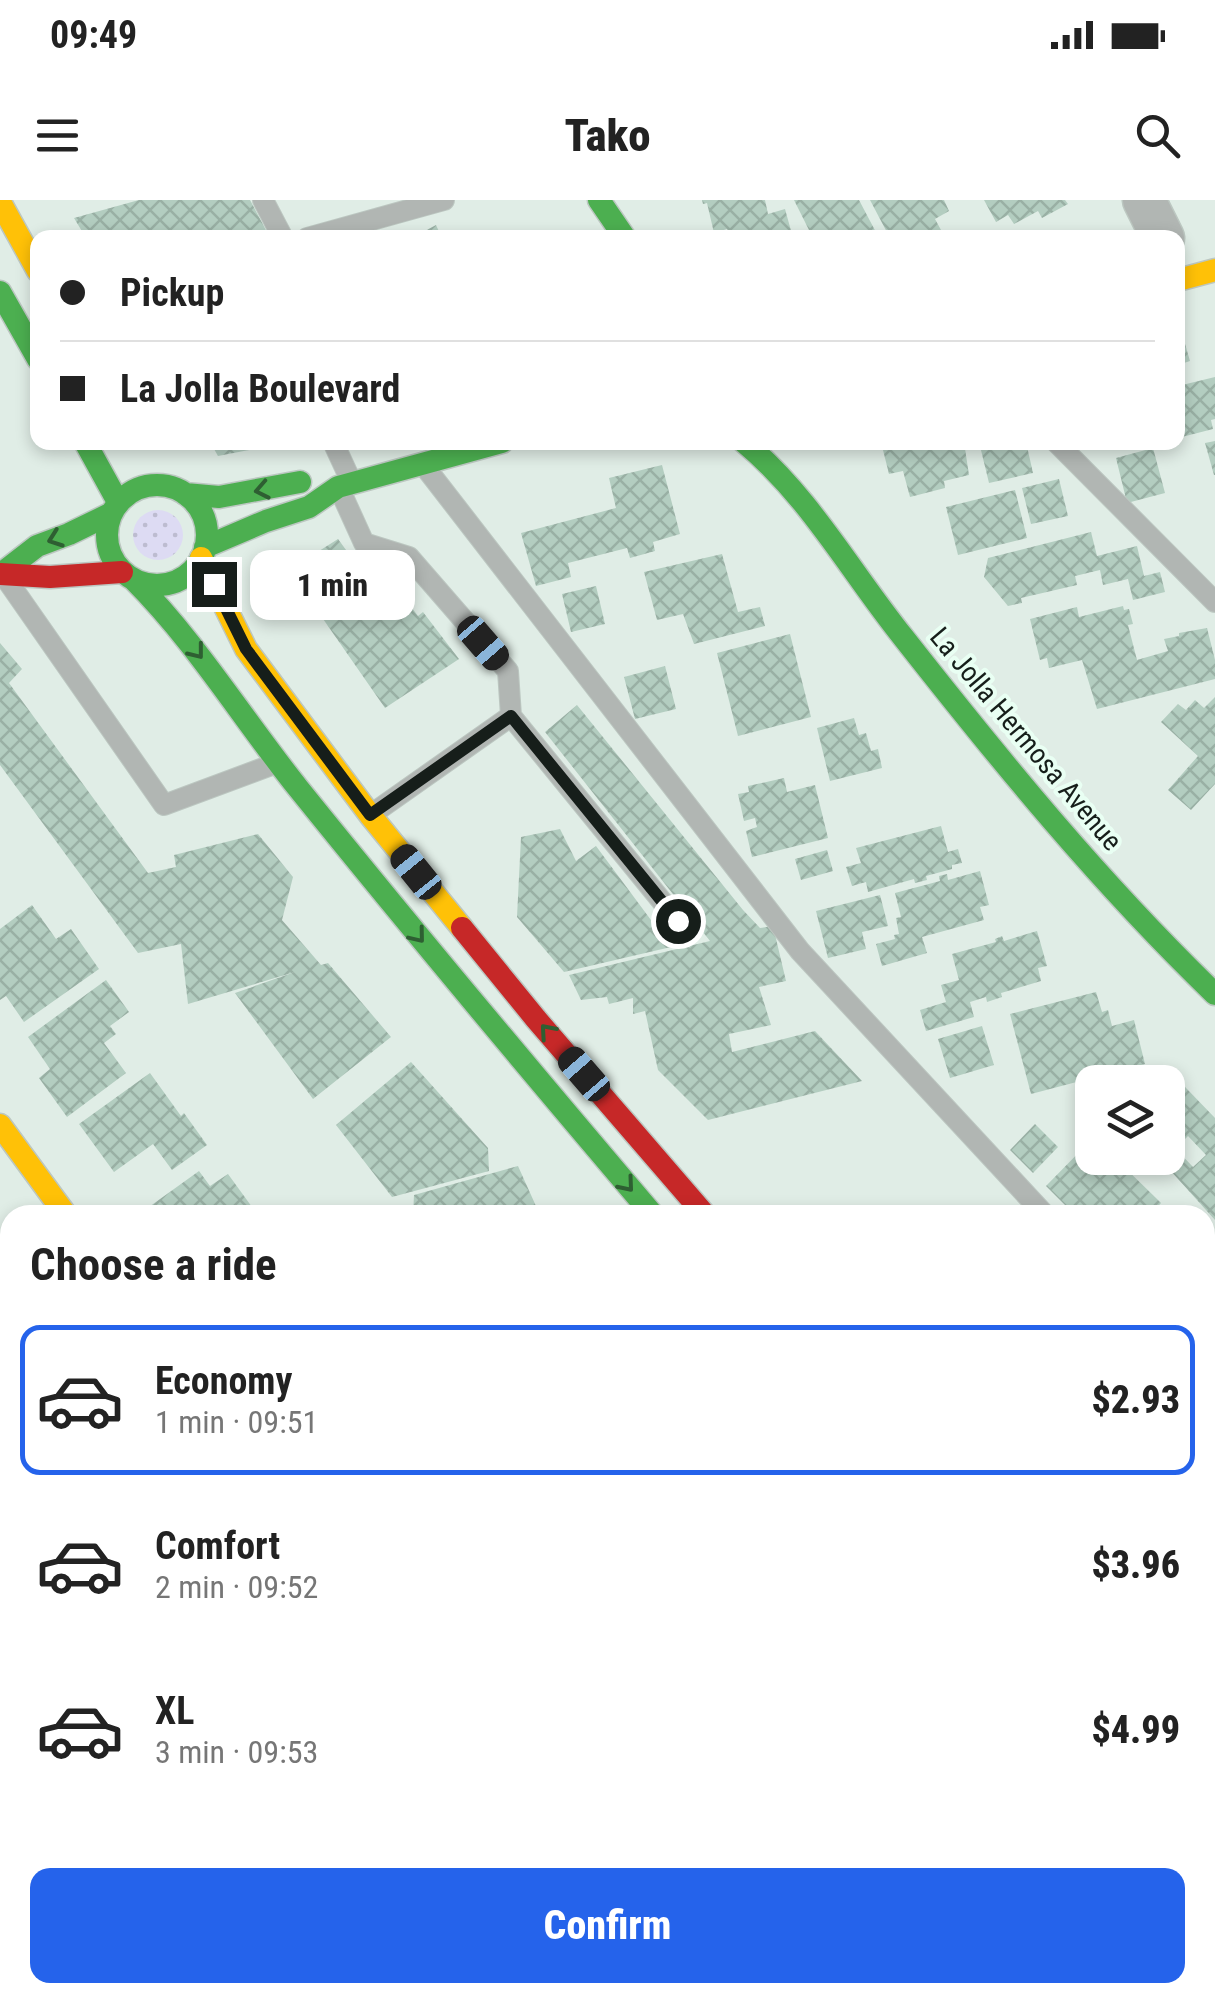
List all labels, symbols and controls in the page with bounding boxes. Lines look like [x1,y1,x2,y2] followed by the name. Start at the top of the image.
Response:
[50,13,137,57] text: 09:49
[30,108,85,163] icon: menu
[1130,108,1185,163] icon: search
[564,109,651,162] text: Tako
[120,271,224,315] text: Pickup
[120,367,400,411] text: La Jolla Boulevard
[253,479,270,500] one-way arrow
[47,527,64,548] one-way arrow
[249,549,414,619] callout: 1 min
[192,562,237,607] route end
[297,566,368,604] text: 1 min
[452,611,514,675] car
[923,621,1129,857] street label: La Jolla Hermosa Avenue
[186,641,203,659] one-way arrow
[385,839,447,905] car
[656,899,701,944] route start
[406,925,424,943] one-way arrow
[541,1024,559,1042] one-way arrow
[553,1042,615,1106] car
[1075,1065,1185,1175] map controls
[1075,1065,1185,1175] button: layers
[616,1173,634,1192] one-way arrow
[30,1238,277,1291] text: Choose a ride
[35,1355,125,1445] icon: car
[155,1359,292,1403] text: Economy
[1091,1378,1180,1422] text: $2.93
[155,1403,318,1441] text: 1 min · 09:51
[35,1520,125,1610] icon: car
[155,1524,280,1568] text: Comfort
[1091,1543,1180,1587] text: $3.96
[155,1568,318,1606] text: 2 min · 09:52
[35,1685,125,1775] icon: car
[155,1689,194,1733] text: XL
[1091,1708,1180,1752] text: $4.99
[155,1733,318,1771] text: 3 min · 09:53
[30,1868,1185,1983] button: Confirm

